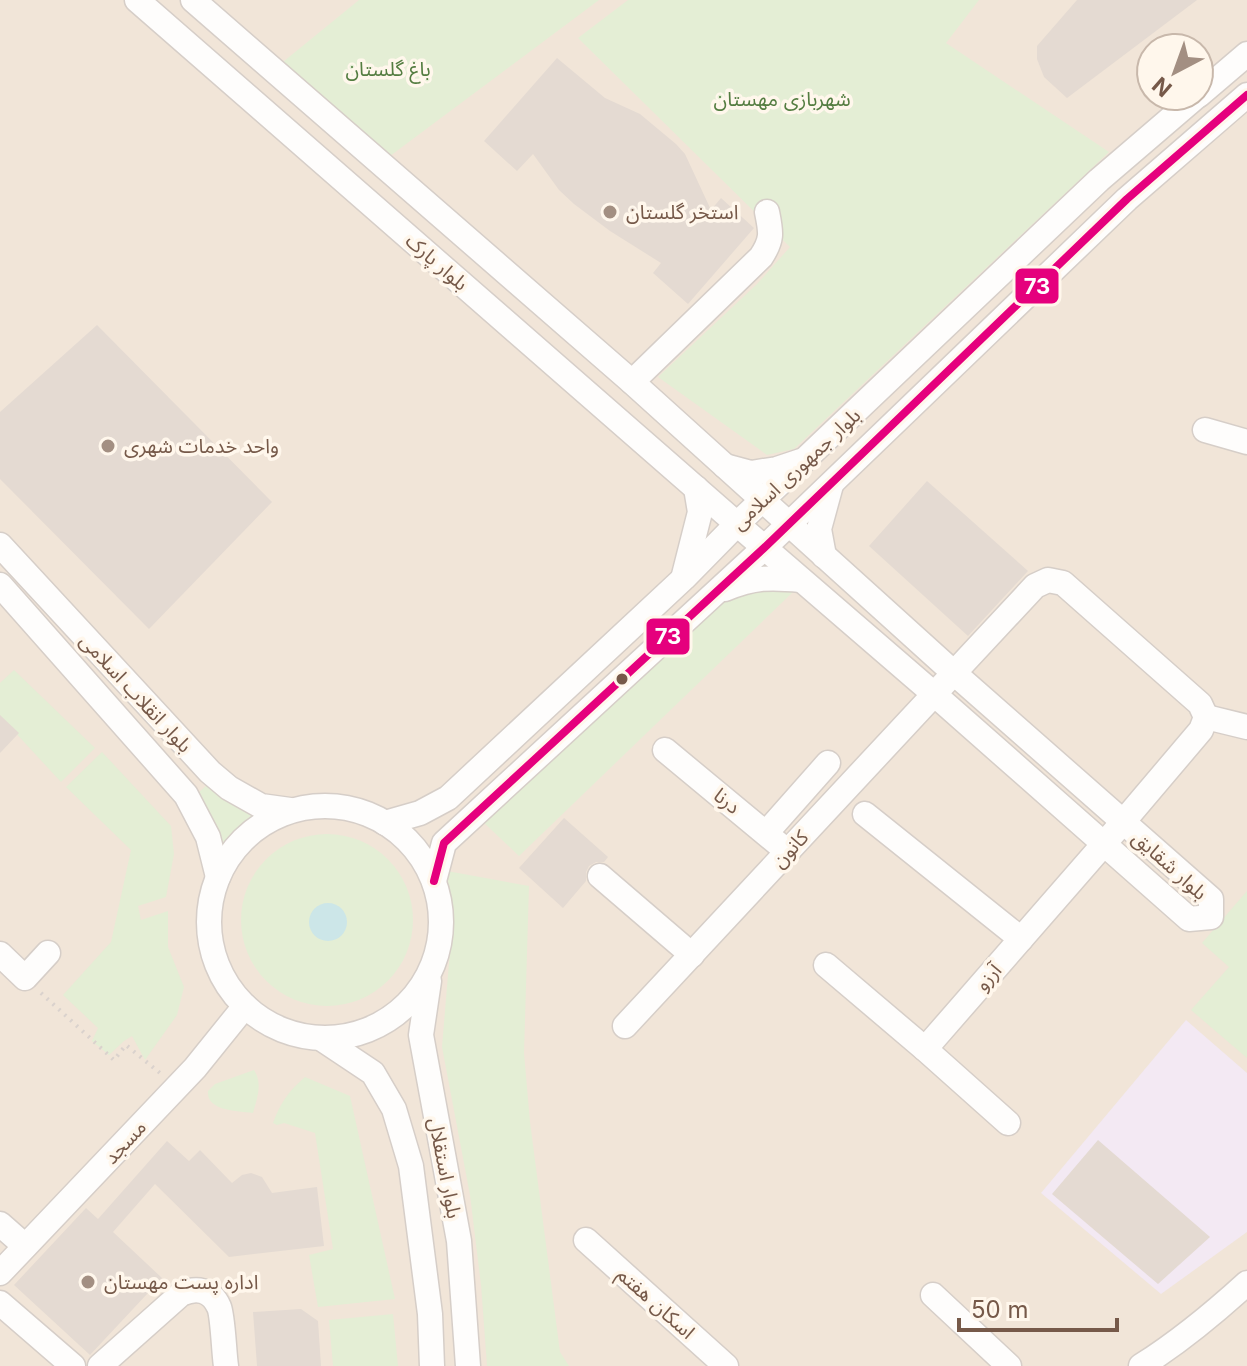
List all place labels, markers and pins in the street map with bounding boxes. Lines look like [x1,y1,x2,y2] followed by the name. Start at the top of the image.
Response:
[626,200,738,224] place label: استخر گلستان
[601,203,619,221] marker: استخر گلستان
[124,434,279,458] place label: واحد خدمات شهری
[99,437,117,455] marker: واحد خدمات شهری
[614,671,630,687] unlabelled marker
[104,1270,258,1295] place label: اداره پست مهستان
[79,1273,97,1291] marker: اداره پست مهستان

